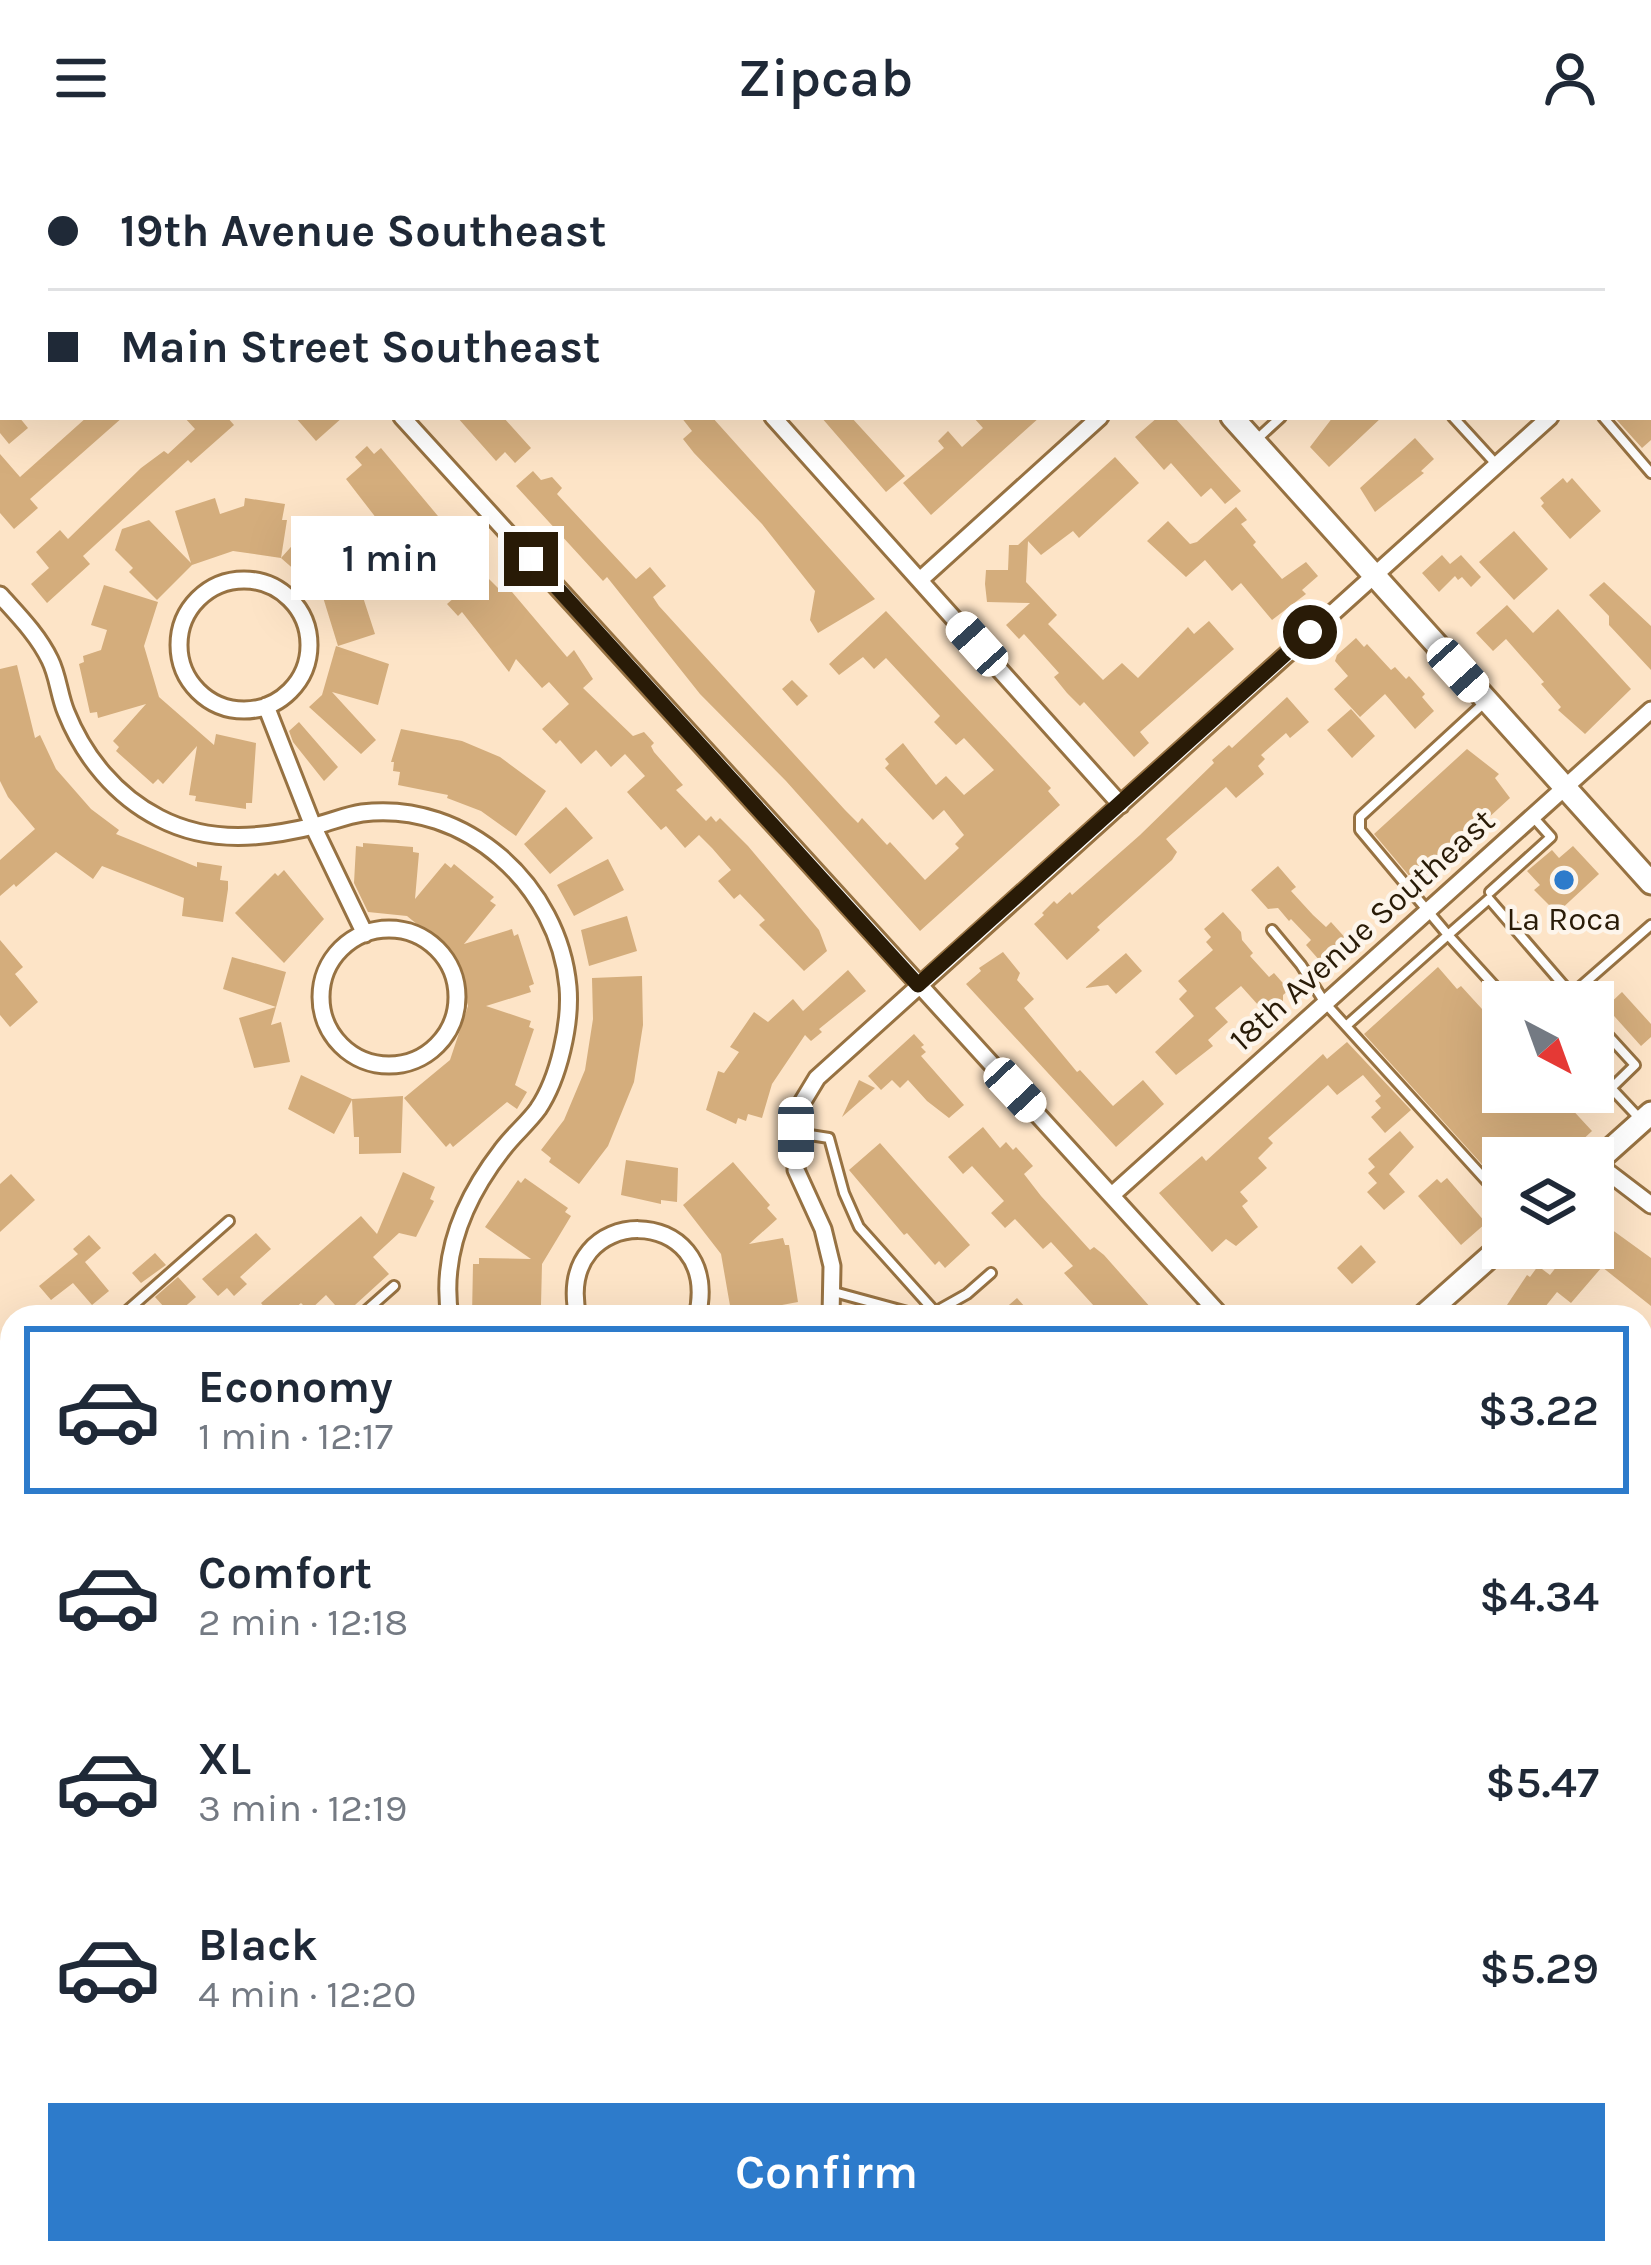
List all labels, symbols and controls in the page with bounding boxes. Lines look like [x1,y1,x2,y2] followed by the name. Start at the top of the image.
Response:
[48,45,114,111] icon: menu
[1537,45,1603,111] icon: person
[738,46,913,110] text: Zipcab
[120,205,606,257] text: 19th Avenue Southeast
[120,321,601,373] text: Main Street Southeast
[291,517,489,601] callout: 1 min
[504,532,558,586] route end
[342,535,438,581] text: 1 min
[940,605,1014,683] car
[1283,605,1337,659] route start
[1421,631,1495,709] car
[1222,801,1502,1059] street label: 18th Avenue Southeast
[1551,867,1577,893] marker: La Roca
[1507,900,1621,938] place label: La Roca
[1482,981,1614,1113] north arrow
[1482,981,1614,1269] map controls
[977,1051,1053,1129] car
[778,1097,814,1169] car
[1482,1137,1614,1269] button: layers
[54,1356,162,1464] icon: car
[198,1361,393,1413] text: Economy
[1478,1384,1599,1436] text: $3.22
[198,1413,393,1459] text: 1 min · 12:17
[54,1542,162,1650] icon: car
[198,1547,372,1599] text: Comfort
[1479,1570,1599,1622] text: $4.34
[198,1599,408,1645] text: 2 min · 12:18
[54,1728,162,1836] icon: car
[198,1733,251,1785] text: XL
[1485,1756,1599,1808] text: $5.47
[198,1785,407,1831] text: 3 min · 12:19
[54,1914,162,2022] icon: car
[198,1919,318,1971] text: Black
[1480,1942,1599,1994] text: $5.29
[198,1971,416,2017] text: 4 min · 12:20
[48,2103,1605,2241] button: Confirm

